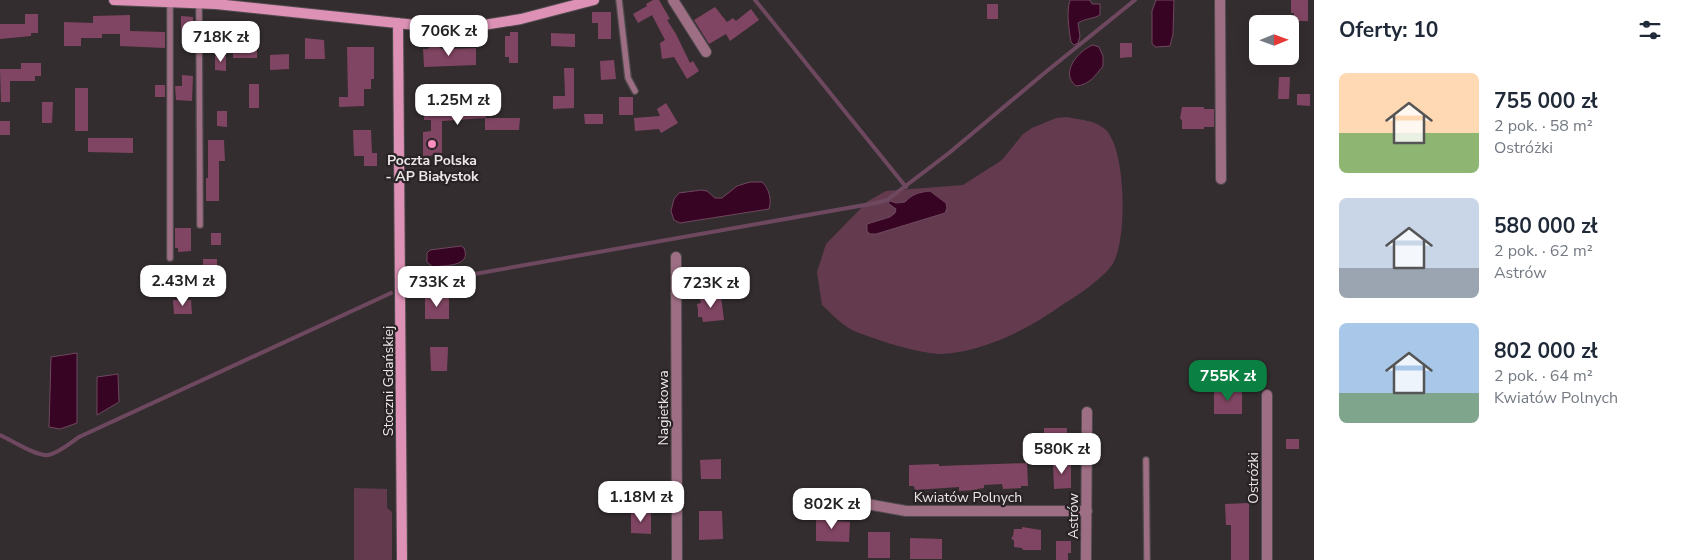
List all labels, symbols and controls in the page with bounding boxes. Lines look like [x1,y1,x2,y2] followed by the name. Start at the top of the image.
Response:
[403,15,495,57] pin: 706K zł
[1249,15,1299,65] north arrow
[1249,15,1299,65] map controls
[1339,16,1438,44] text: Oferty: 10
[1636,16,1664,44] icon: filters
[175,20,267,63] pin: 718K zł
[421,20,477,42] text: 706K zł
[193,26,249,48] text: 718K zł
[406,84,510,126] pin: 1.25M zł
[1494,87,1598,115] text: 755 000 zł
[426,89,490,111] text: 1.25M zł
[1379,93,1439,153] icon: home
[1494,115,1593,137] text: 2 pok. · 58 m²
[1494,137,1553,159] text: Ostróżki
[426,138,438,150] marker: Poczta Polska - AP Białystok
[385,151,479,186] place label: Poczta Polska - AP Białystok
[1494,212,1598,240] text: 580 000 zł
[1379,218,1439,278] icon: home
[1494,240,1593,262] text: 2 pok. · 62 m²
[1494,262,1547,284] text: Astrów
[131,264,235,307] pin: 2.43M zł
[391,266,483,308] pin: 733K zł
[665,266,757,309] pin: 723K zł
[151,270,215,292] text: 2.43M zł
[409,271,465,293] text: 733K zł
[683,272,739,294] text: 723K zł
[379,326,398,436] street label: Stoczni Gdańskiej
[1494,337,1598,365] text: 802 000 zł
[1379,343,1439,403] icon: home
[1182,360,1274,402] pin: 755K zł
[1200,365,1256,387] text: 755K zł
[1494,365,1593,387] text: 2 pok. · 64 m²
[654,370,673,446] street label: Nagietkowa
[1494,387,1618,409] text: Kwiatów Polnych
[1016,432,1108,475] pin: 580K zł
[1034,438,1090,460] text: 580K zł
[1244,452,1263,504] street label: Ostróżki
[589,480,693,523] pin: 1.18M zł
[609,486,673,508] text: 1.18M zł
[786,488,878,530] pin: 802K zł
[914,488,1022,507] street label: Kwiatów Polnych
[804,493,860,515] text: 802K zł
[1064,493,1083,539] street label: Astrów

